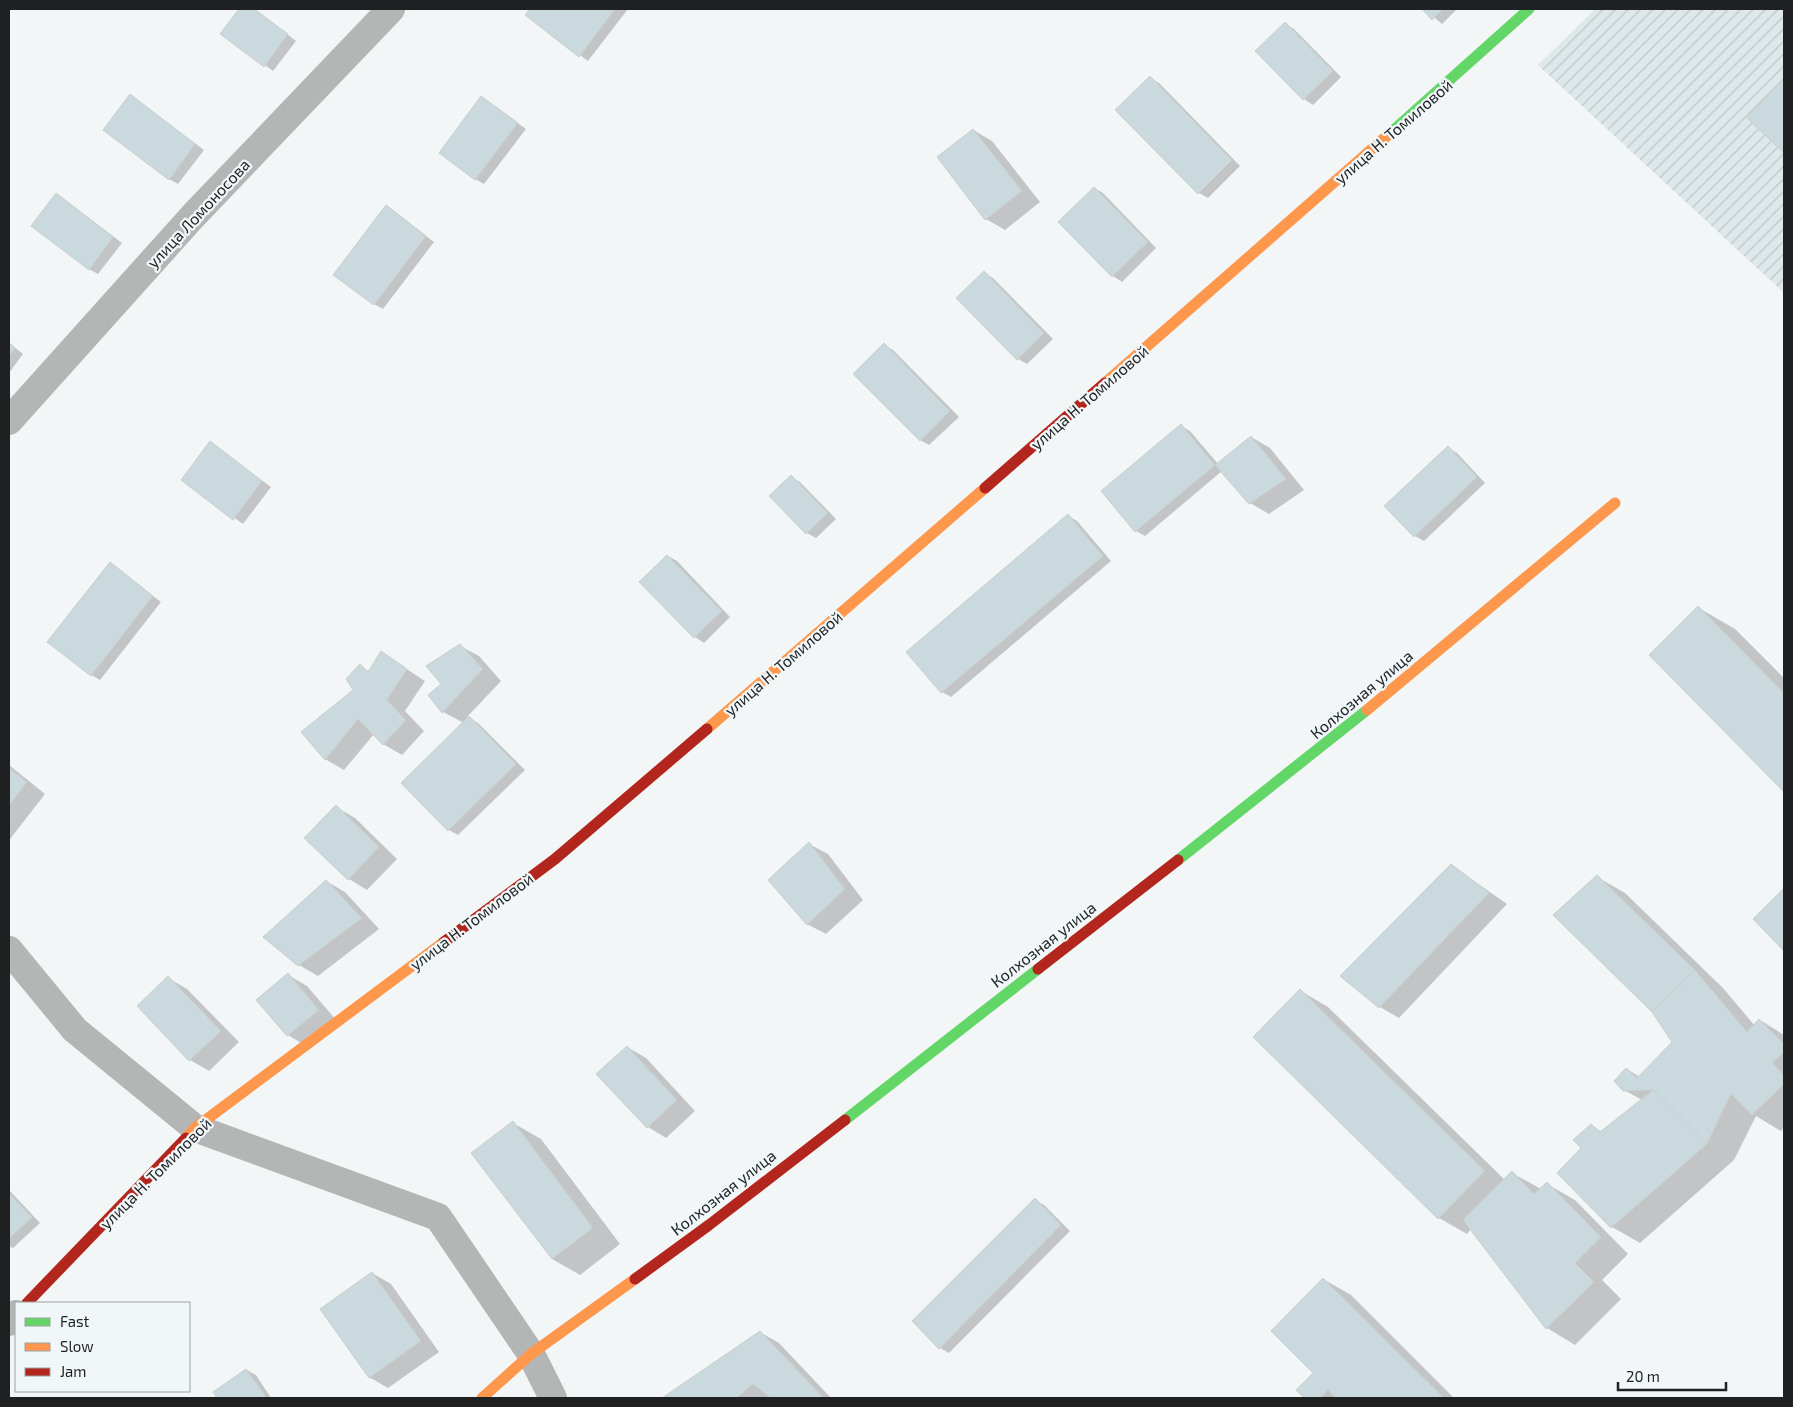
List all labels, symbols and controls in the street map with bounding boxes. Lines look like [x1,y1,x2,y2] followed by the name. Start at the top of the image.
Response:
[1330,75,1456,188] street label: улица Н. Томиловой
[143,155,254,272] street label: улица Ломоносова
[1026,341,1152,454] street label: улица Н. Томиловой
[720,607,846,720] street label: улица Н. Томиловой
[1306,646,1417,743] street label: Колхозная улица
[406,868,537,974] street label: улица Н. Томиловой
[987,897,1100,992] street label: Колхозная улица
[95,1113,215,1233] street label: улица Н. Томиловой
[667,1145,780,1240] street label: Колхозная улица
[15,1302,190,1392] legend
[60,1312,90,1330] text: Fast
[60,1337,94,1355] text: Slow
[1618,1360,1726,1392] scale bar
[60,1362,86,1380] text: Jam
[1626,1367,1660,1385] text: 20 m

